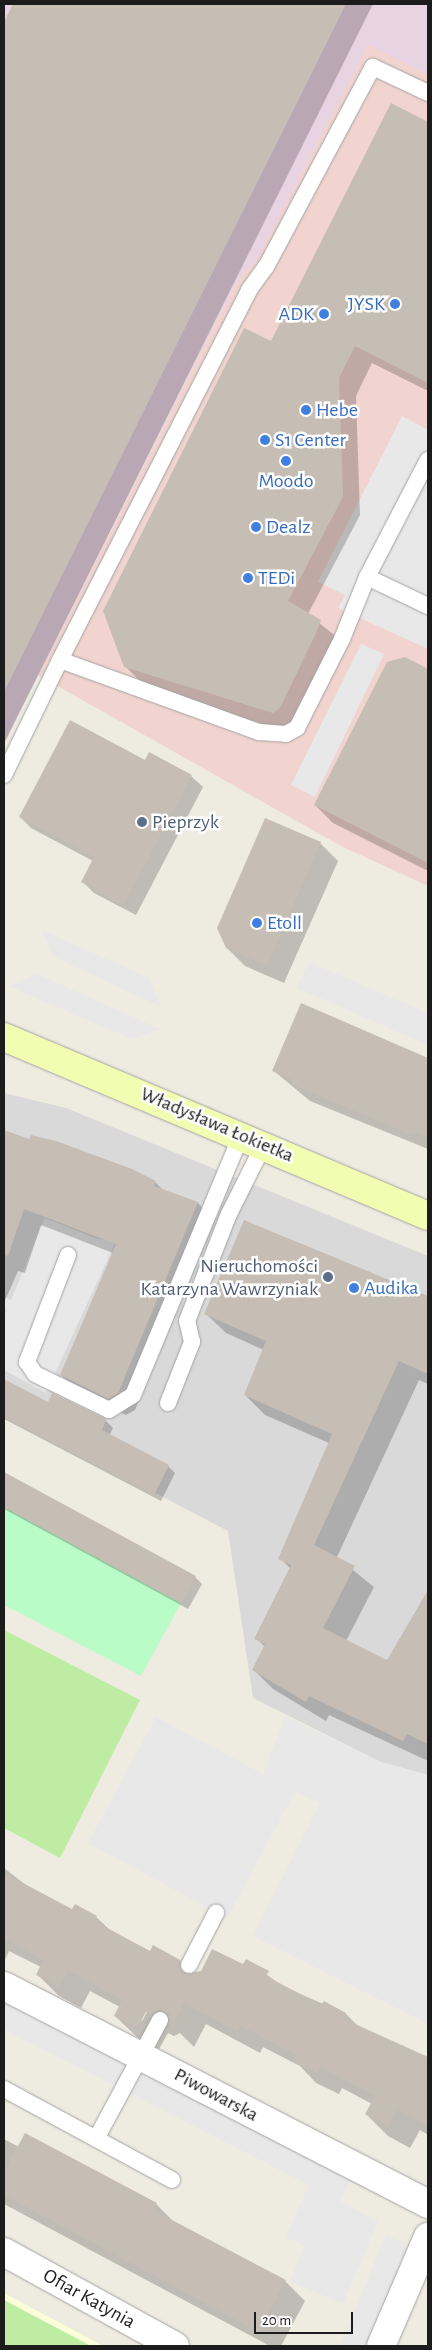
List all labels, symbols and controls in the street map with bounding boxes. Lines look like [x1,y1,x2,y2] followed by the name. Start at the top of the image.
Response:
[348,292,385,316] place label: JYSK
[389,298,401,310] marker: JYSK
[279,302,314,326] place label: ADK
[318,308,330,320] marker: ADK
[316,398,358,422] place label: Hebe
[300,404,312,416] marker: Hebe
[275,428,346,452] place label: S1 Center
[259,434,271,446] marker: S1 Center
[280,455,292,467] marker: Moodo
[258,469,314,493] place label: Moodo
[266,515,311,539] place label: Dealz
[250,521,262,533] marker: Dealz
[258,566,295,590] place label: TEDi
[242,572,254,584] marker: TEDi
[152,810,219,834] place label: Pieprzyk
[136,816,148,828] marker: Pieprzyk
[267,911,302,935] place label: Etoll
[251,917,263,929] marker: Etoll
[137,1082,297,1168] street label: Władysława Łokietka
[141,1254,318,1301] place label: Nieruchomości Katarzyna Wawrzyniak
[322,1271,334,1283] marker: Nieruchomości Katarzyna Wawrzyniak
[364,1276,418,1300] place label: Audika
[348,1282,360,1294] marker: Audika
[170,2063,262,2127] street label: Piwowarska
[39,2264,139,2334] street label: Ofiar Katynia
[257,2302,356,2334] scale bar
[262,2313,291,2328] text: 20 m

